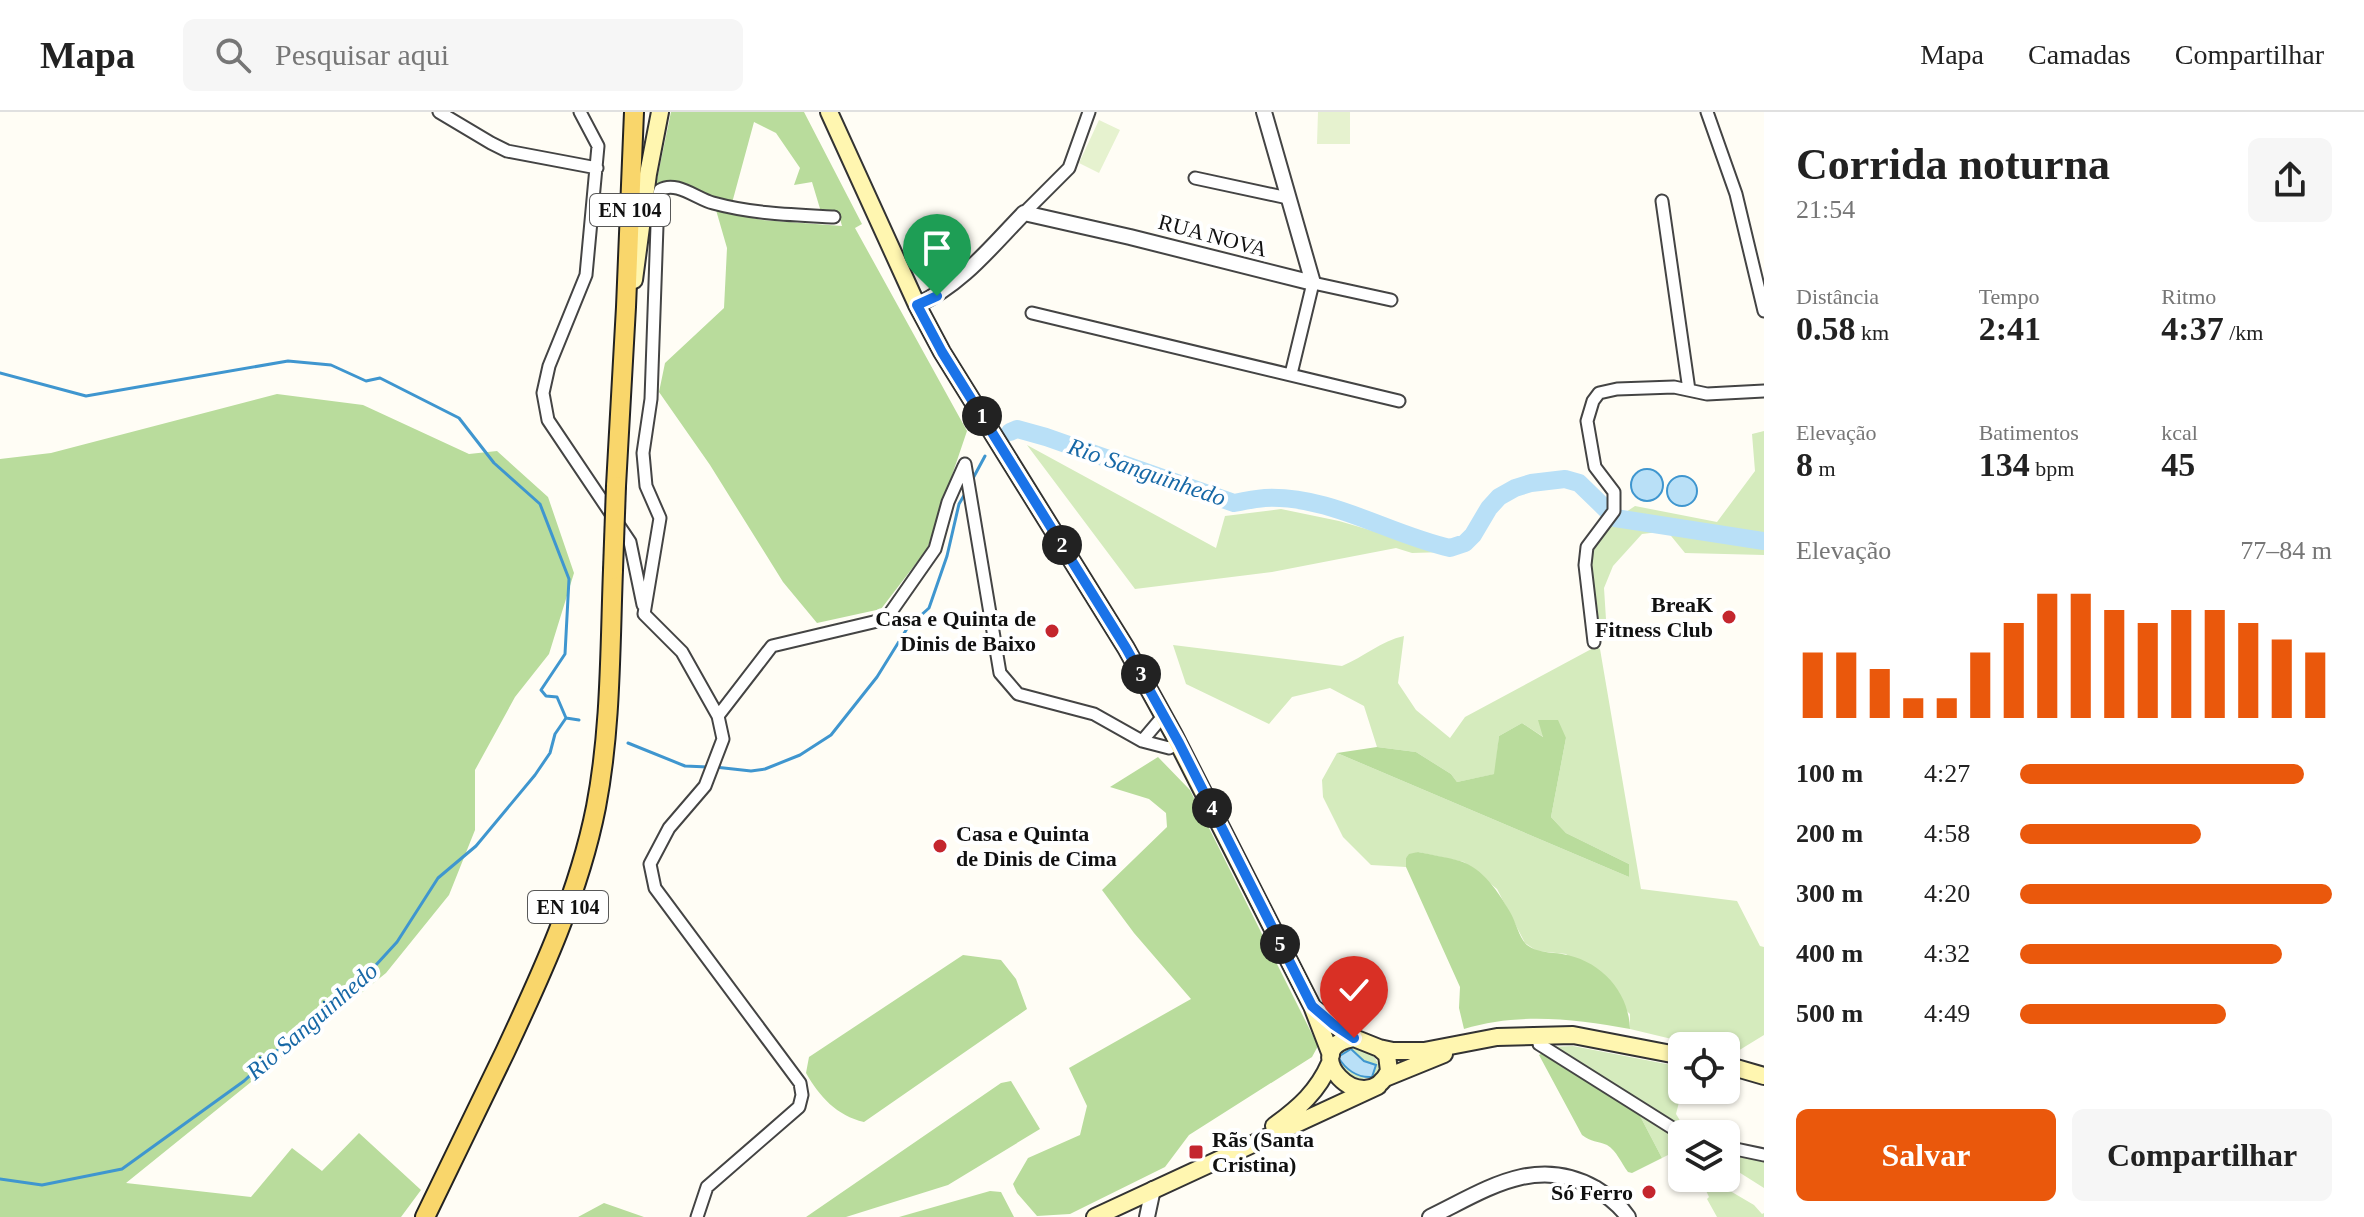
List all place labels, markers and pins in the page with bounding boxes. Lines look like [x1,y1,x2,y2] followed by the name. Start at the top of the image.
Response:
[903,214,971,296] pin
[962,396,1002,436] pin: 1
[1042,525,1082,565] pin: 2
[1595,592,1713,642] place label: BreaK Fitness Club
[875,606,1036,656] place label: Casa e Quinta de Dinis de Baixo
[1720,608,1738,626] marker: BreaK Fitness Club
[1043,622,1061,640] marker: Casa e Quinta de Dinis de Baixo
[1121,654,1161,694] pin: 3
[1192,788,1232,828] pin: 4
[956,821,1117,871] place label: Casa e Quinta de Dinis de Cima
[931,837,949,855] marker: Casa e Quinta de Dinis de Cima
[1260,924,1300,964] pin: 5
[1320,956,1388,1038] pin
[1212,1127,1314,1177] place label: Rãs (Santa Cristina)
[1187,1143,1205,1161] marker: Rãs (Santa Cristina)
[1551,1180,1633,1205] place label: Só Ferro
[1640,1183,1658,1201] marker: Só Ferro

